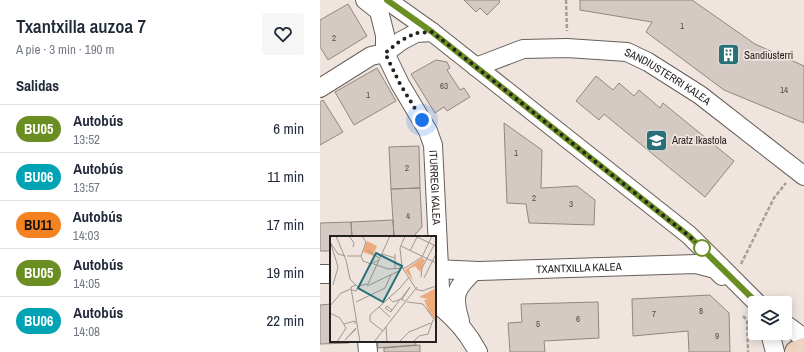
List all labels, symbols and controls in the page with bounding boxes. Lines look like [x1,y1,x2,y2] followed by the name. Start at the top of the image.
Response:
[16,13,146,39] text: Txantxilla auzoa 7
[262,13,304,55] button: heart
[680,20,684,32] house number: 1
[332,32,336,44] house number: 2
[16,41,114,58] text: A pie · 3 min · 190 m
[716,42,742,68] building icon: Sandiusterri
[622,45,715,109] street label: SANDIUSTERRI KALEA
[744,48,793,62] place label: Sandiusterri
[16,75,59,96] text: Salidas
[440,80,448,92] house number: 63
[780,84,788,96] house number: 14
[366,89,370,101] house number: 1
[73,110,123,131] text: Autobús
[412,110,432,130] your location
[273,118,304,139] text: 6 min
[24,120,53,138] text: BU05
[644,127,670,153] school or university icon: Aratz Ikastola
[73,131,100,148] text: 13:52
[671,133,727,147] place label: Aratz Ikastola
[514,147,518,159] house number: 1
[426,150,444,226] street label: ITURREGI KALEA
[73,158,123,179] text: Autobús
[405,162,409,174] house number: 2
[267,166,304,187] text: 11 min
[24,168,53,186] text: BU06
[73,179,100,196] text: 13:57
[532,192,536,204] house number: 2
[569,198,573,210] house number: 3
[73,206,123,227] text: Autobús
[406,210,410,222] house number: 4
[266,214,304,235] text: 17 min
[24,216,53,234] text: BU11
[73,227,99,244] text: 14:03
[330,236,436,342] inset map
[693,239,711,257] unlabelled marker
[73,254,123,275] text: Autobús
[536,259,623,276] street label: TXANTXILLA KALEA
[266,262,304,283] text: 19 min
[24,264,53,282] text: BU05
[73,275,100,292] text: 14:05
[748,296,792,340] map controls
[748,296,792,340] button: layers
[73,302,123,323] text: Autobús
[699,305,703,317] house number: 8
[652,308,656,320] house number: 7
[266,310,304,331] text: 22 min
[24,312,53,330] text: BU06
[576,313,580,325] house number: 6
[536,318,540,330] house number: 5
[73,323,100,340] text: 14:08
[715,330,719,342] house number: 9

